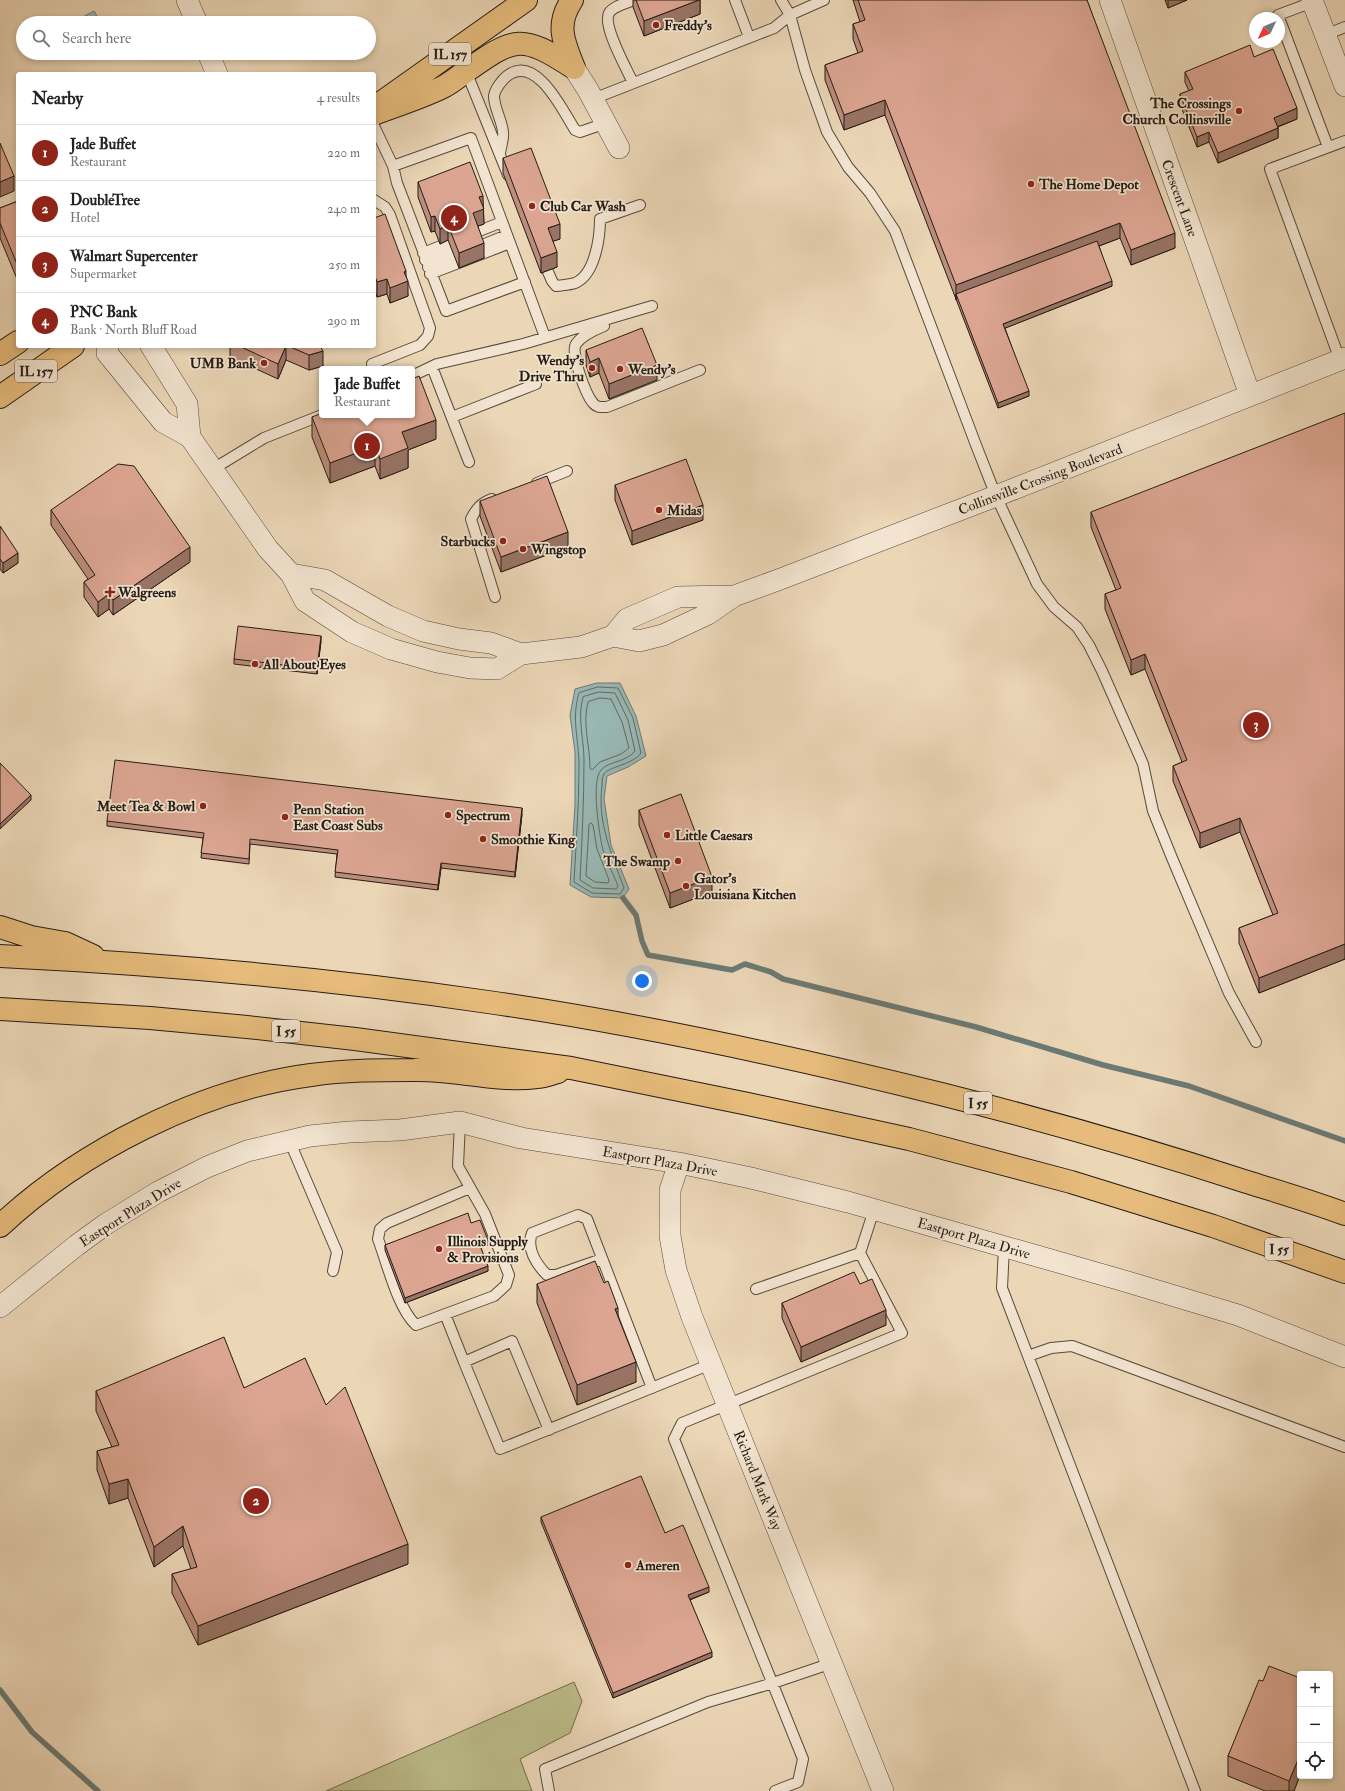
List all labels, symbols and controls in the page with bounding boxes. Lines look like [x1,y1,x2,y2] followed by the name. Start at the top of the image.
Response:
[1249,12,1285,48] north arrow
[16,16,376,60] search box
[664,17,712,35] place label: Freddy's
[651,20,661,30] marker: Freddy's
[30,27,52,49] icon: search
[62,29,131,48] text: Search here
[429,43,471,65] road number: IL 157
[32,88,83,109] text: Nearby
[317,90,360,106] text: 4 results
[1123,95,1231,128] place label: The Crossings Church Collinsville
[1234,106,1244,116] marker: The Crossings Church Collinsville
[70,135,136,154] text: Jade Buffet
[43,145,47,161] text: 1
[327,145,360,161] text: 220 m
[70,154,126,170] text: Restaurant
[1158,157,1201,239] street label: Crescent Lane
[1038,176,1139,194] place label: The Home Depot
[1026,179,1036,189] marker: The Home Depot
[70,191,140,210] text: DoubleTree
[540,198,626,215] place label: Club Car Wash
[42,201,48,217] text: 2
[327,201,360,217] text: 240 m
[527,201,537,211] marker: Club Car Wash
[441,203,467,233] pin: 4
[70,210,100,226] text: Hotel
[70,247,197,266] text: Walmart Supercenter
[43,257,48,273] text: 3
[328,257,360,273] text: 250 m
[70,266,137,282] text: Supermarket
[70,303,137,322] text: PNC Bank
[41,313,49,329] text: 4
[327,313,360,329] text: 290 m
[70,322,197,338] text: Bank · North Bluff Road
[519,352,585,385] place label: Wendy's Drive Thru
[190,355,256,372] place label: UMB Bank
[259,358,269,368] marker: UMB Bank
[15,360,57,382] road number: IL 157
[627,361,676,379] place label: Wendy's
[587,363,597,373] marker: Wendy's Drive Thru
[615,364,625,374] marker: Wendy's
[319,366,415,418] popup
[334,375,400,394] text: Jade Buffet
[334,394,390,410] text: Restaurant
[354,431,380,461] pin: 1
[956,440,1125,519] street label: Collinsville Crossing Boulevard
[666,502,702,519] place label: Midas
[654,505,664,515] marker: Midas
[441,533,495,550] place label: Starbucks
[498,536,508,546] marker: Starbucks
[530,541,586,559] place label: Wingstop
[518,544,528,554] marker: Wingstop
[117,584,176,602] place label: Walgreens
[105,587,115,597] marker: Walgreens
[262,656,346,674] place label: All About Eyes
[250,659,260,669] marker: All About Eyes
[1243,710,1269,740] pin: 3
[96,798,195,815] place label: Meet Tea & Bowl
[198,801,208,811] marker: Meet Tea & Bowl
[293,801,383,834] place label: Penn Station East Coast Subs
[456,807,510,825] place label: Spectrum
[443,810,453,820] marker: Spectrum
[280,812,290,822] marker: Penn Station East Coast Subs
[675,827,753,844] place label: Little Caesars
[662,830,672,840] marker: Little Caesars
[491,831,576,849] place label: Smoothie King
[478,834,488,844] marker: Smoothie King
[603,853,670,871] place label: The Swamp
[673,856,683,866] marker: The Swamp
[694,870,797,903] place label: Gator's Louisiana Kitchen
[681,881,691,891] marker: Gator's Louisiana Kitchen
[632,971,652,991] your location
[272,1020,300,1042] road number: I 55
[964,1092,992,1114] road number: I 55
[601,1143,719,1181] street label: Eastport Plaza Drive
[76,1174,185,1251] street label: Eastport Plaza Drive
[915,1214,1032,1264] street label: Eastport Plaza Drive
[447,1233,528,1266] place label: Illinois Supply & Provisions
[1265,1238,1293,1260] road number: I 55
[434,1244,444,1254] marker: Illinois Supply & Provisions
[729,1428,786,1534] street label: Richard Mark Way
[243,1486,269,1516] pin: 2
[635,1557,681,1574] place label: Ameren
[623,1560,633,1570] marker: Ameren
[1297,1671,1333,1779] map controls
[1297,1671,1333,1707] button: +
[1297,1707,1333,1743] button: −
[1297,1743,1333,1779] button: locate

